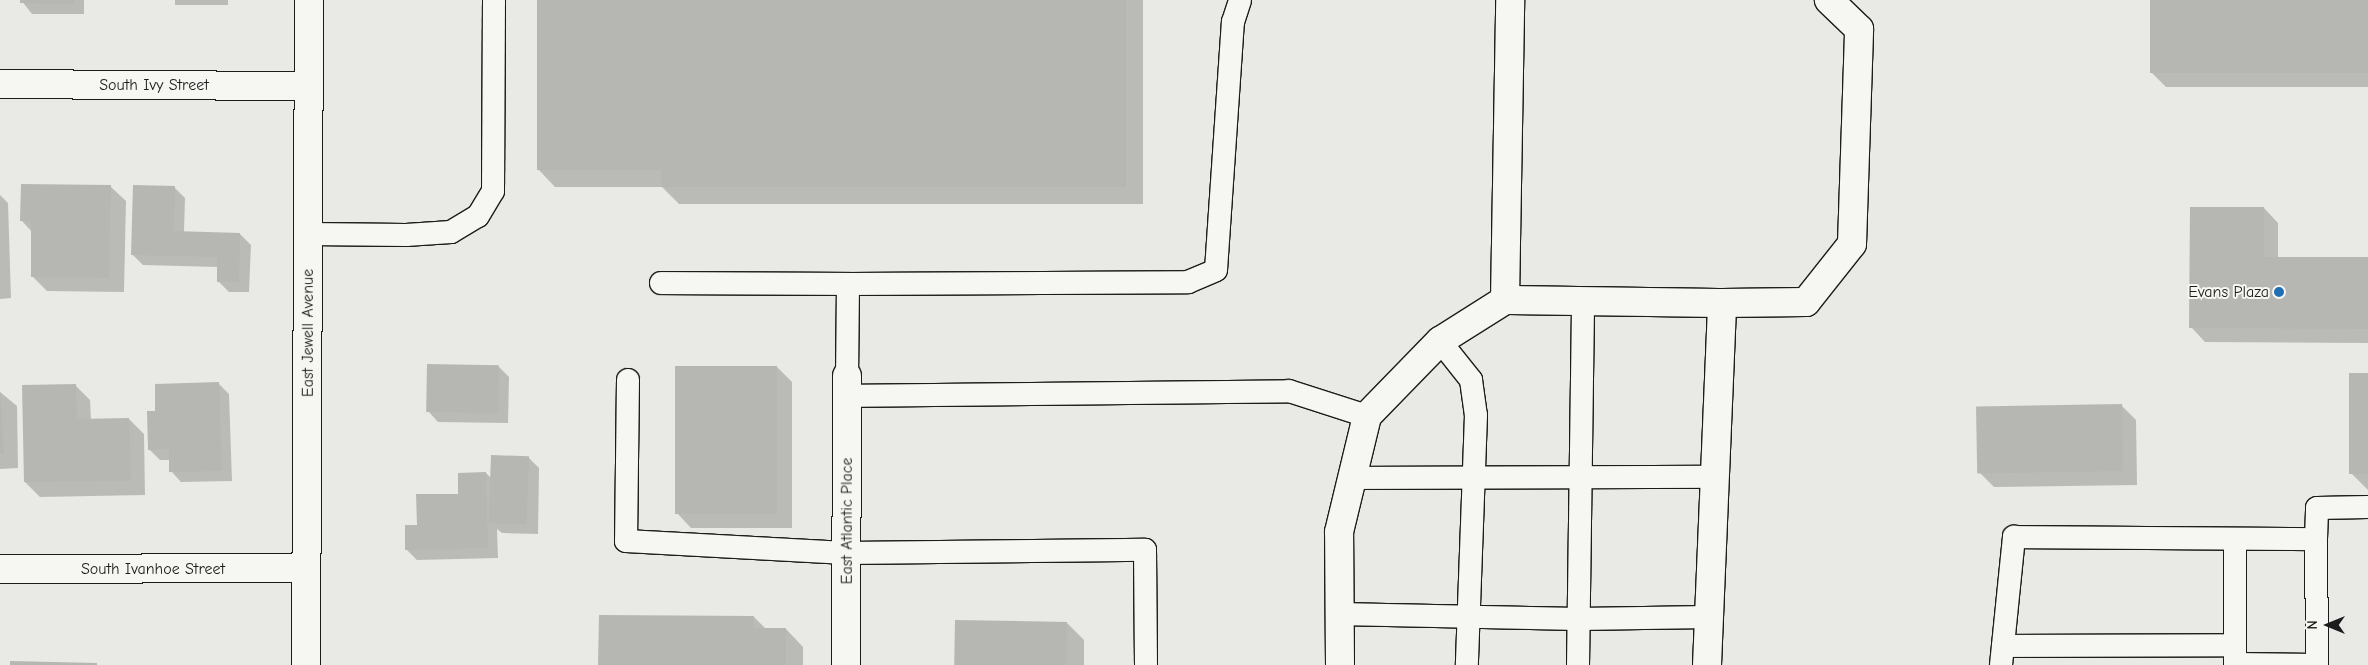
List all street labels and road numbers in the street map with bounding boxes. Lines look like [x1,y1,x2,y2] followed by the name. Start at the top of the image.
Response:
[99,75,209,95] street label: South Ivy Street
[298,269,318,397] street label: East Jewell Avenue
[837,458,857,584] street label: East Atlantic Place
[81,559,225,579] street label: South Ivanhoe Street

